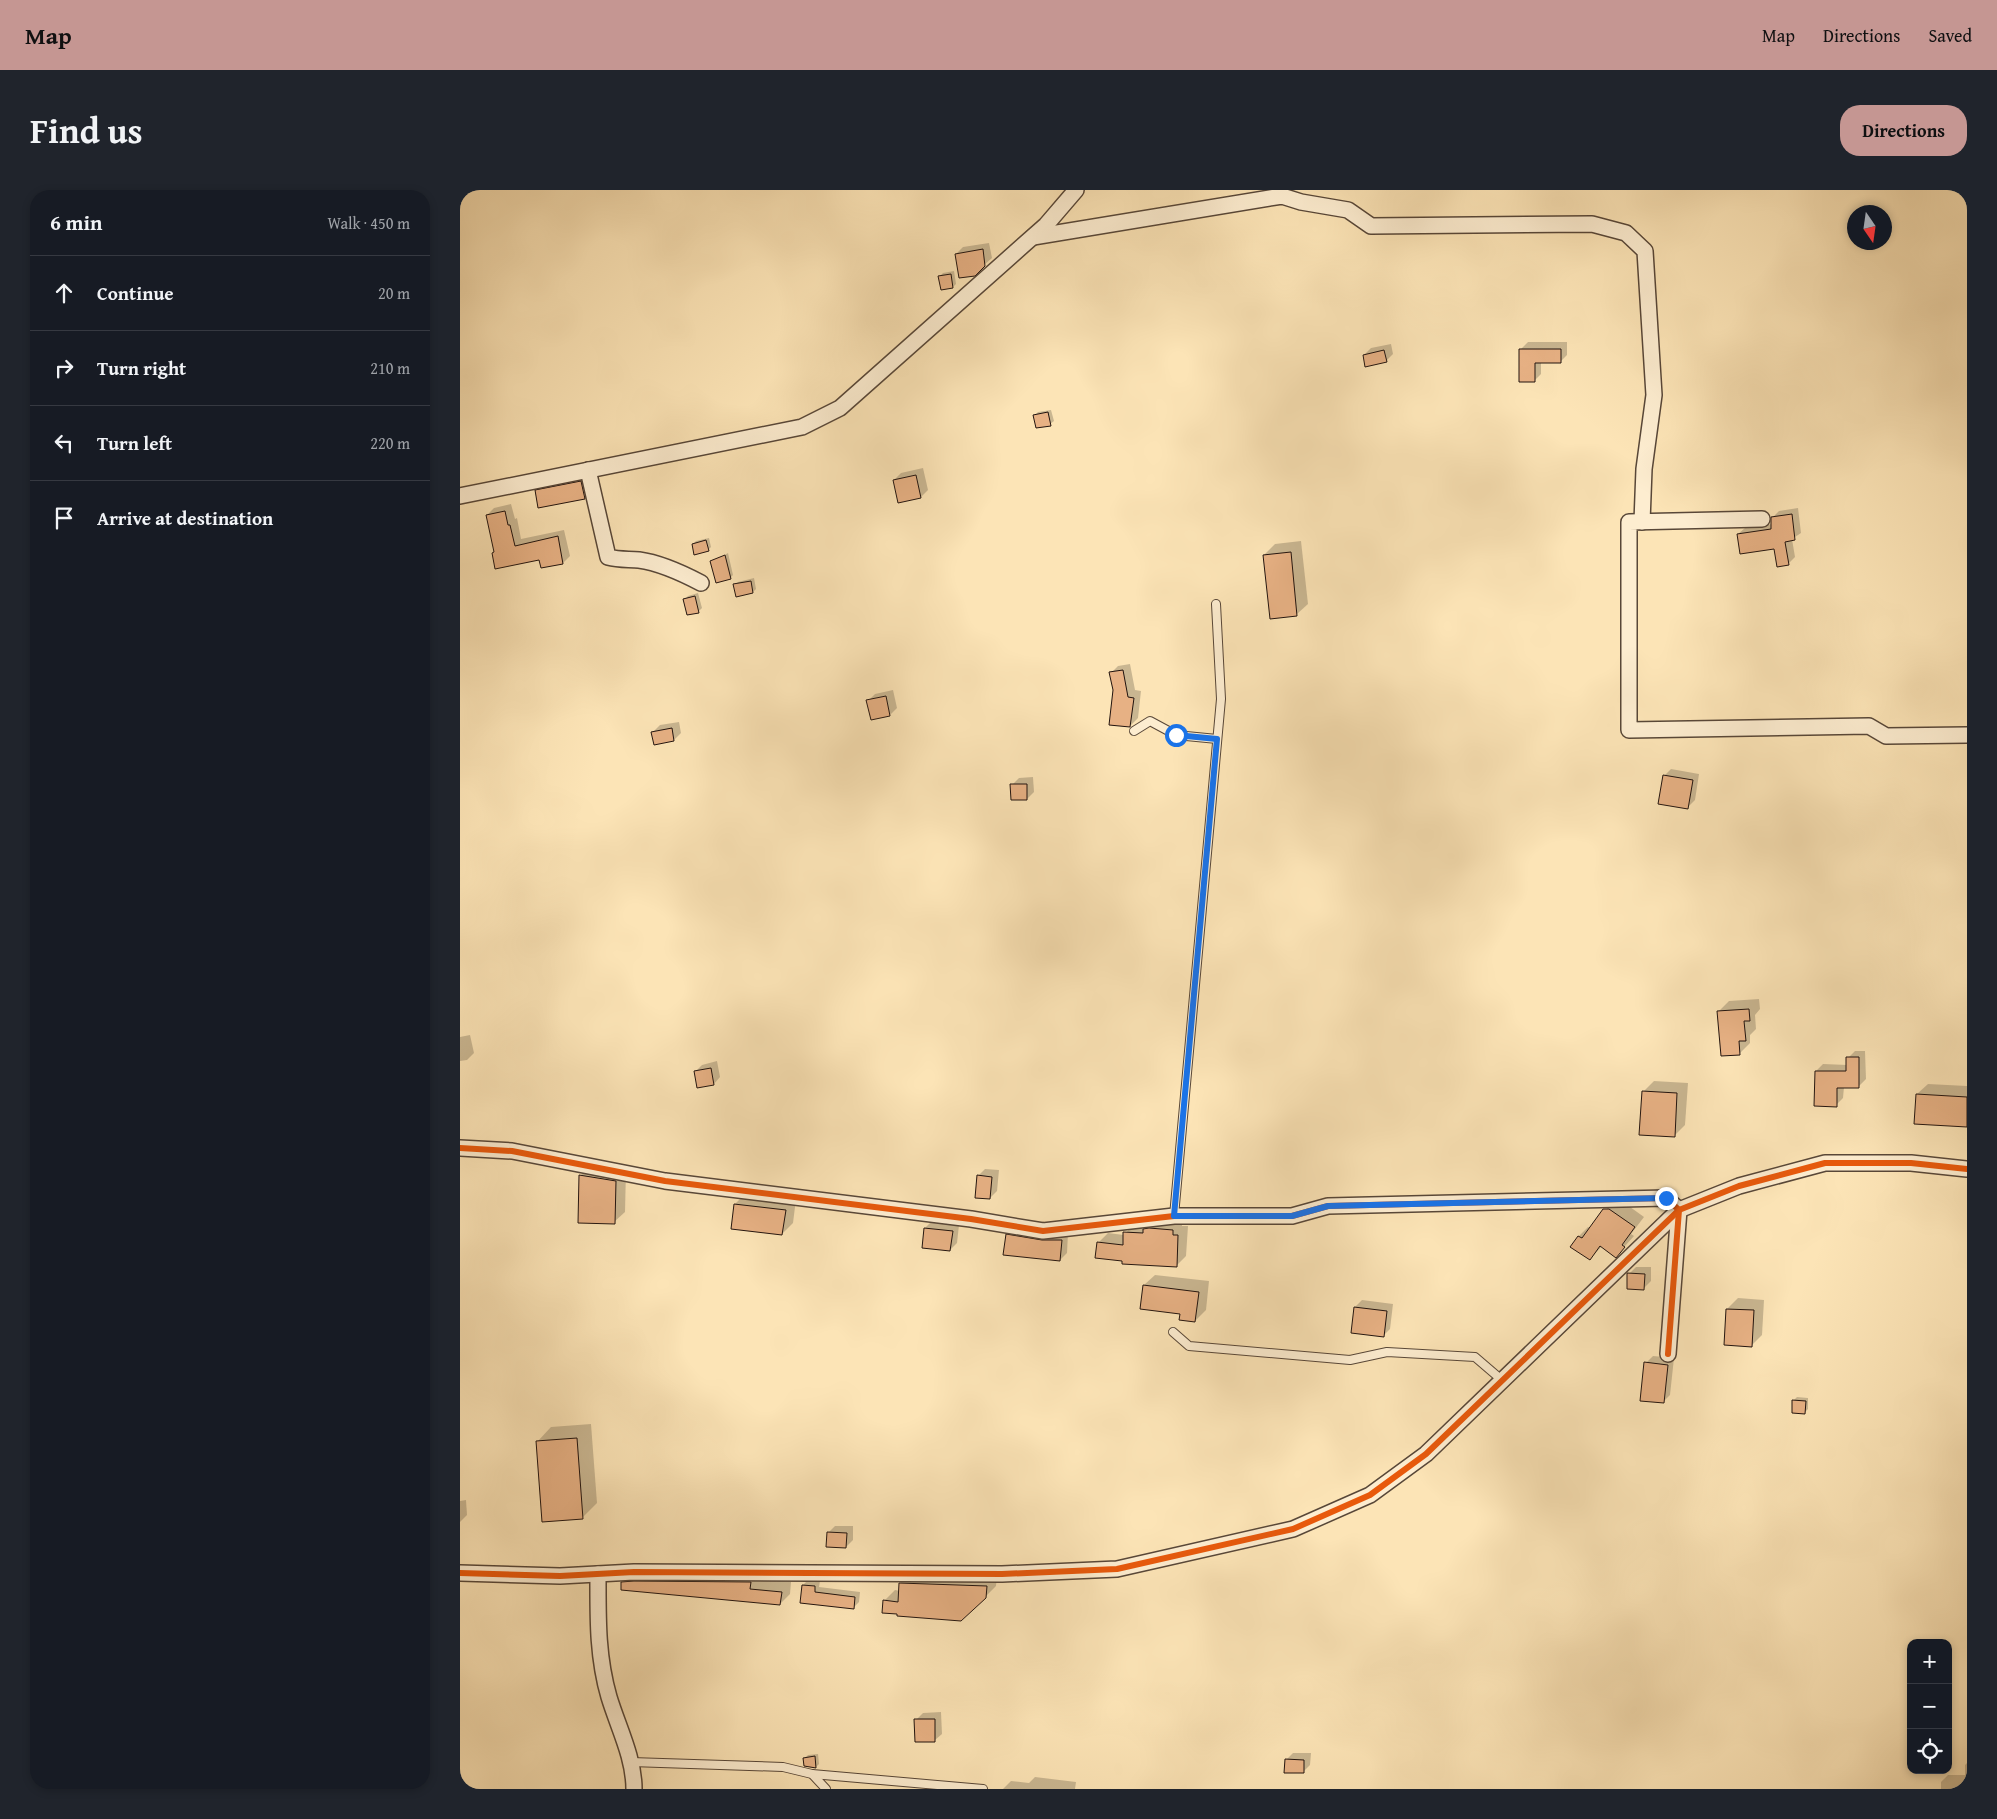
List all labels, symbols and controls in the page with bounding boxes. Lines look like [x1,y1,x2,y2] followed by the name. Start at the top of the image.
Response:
[25,18,72,53] text: Map
[1762,22,1795,49] text: Map
[1823,22,1900,49] text: Directions
[1928,22,1972,49] text: Saved
[30,105,143,156] text: Find us
[1840,105,1967,156] button: Directions
[1847,205,1892,250] north arrow
[50,207,102,238] text: 6 min
[327,211,410,235] text: Walk · 450 m
[50,279,78,307] icon: ahead
[97,279,174,307] text: Continue
[378,281,410,305] text: 20 m
[50,354,78,382] icon: right
[97,354,186,382] text: Turn right
[370,356,410,380] text: 210 m
[50,429,78,457] icon: left
[97,429,172,457] text: Turn left
[370,431,410,455] text: 220 m
[50,504,78,532] icon: arrive
[97,504,273,532] text: Arrive at destination
[1165,724,1188,747] route start
[1655,1187,1678,1210] route end
[1907,1639,1952,1774] map controls
[1907,1639,1952,1684] button: +
[1907,1684,1952,1729] button: −
[1907,1729,1952,1774] button: locate

